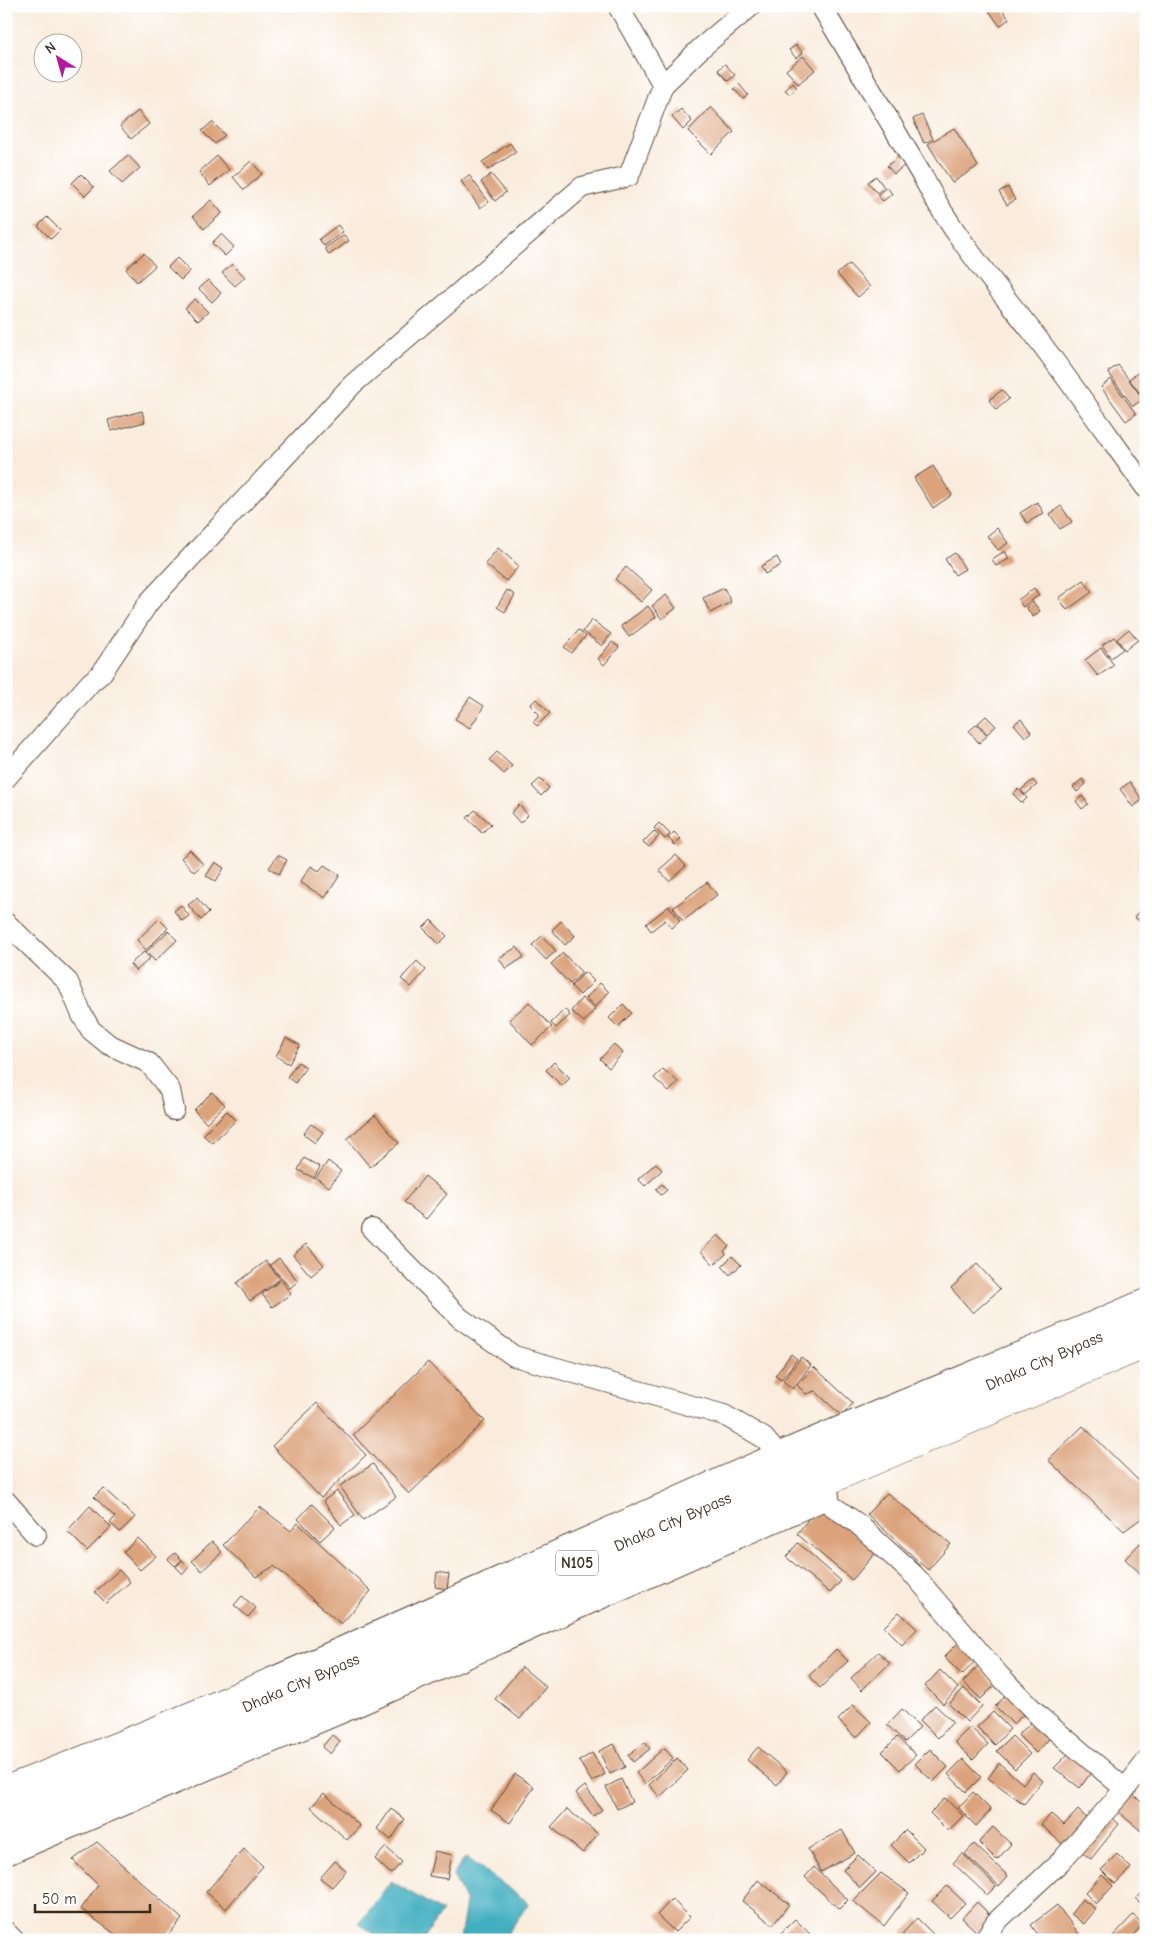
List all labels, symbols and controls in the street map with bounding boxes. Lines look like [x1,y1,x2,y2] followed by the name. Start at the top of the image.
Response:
[32,32,82,82] north arrow
[42,38,59,58] text: N
[983,1328,1106,1394] street label: Dhaka City Bypass
[611,1489,734,1555] street label: Dhaka City Bypass
[556,1550,598,1576] road number: N105
[240,1650,363,1716] street label: Dhaka City Bypass
[35,1881,150,1913] scale bar
[42,1890,77,1908] text: 50 m

